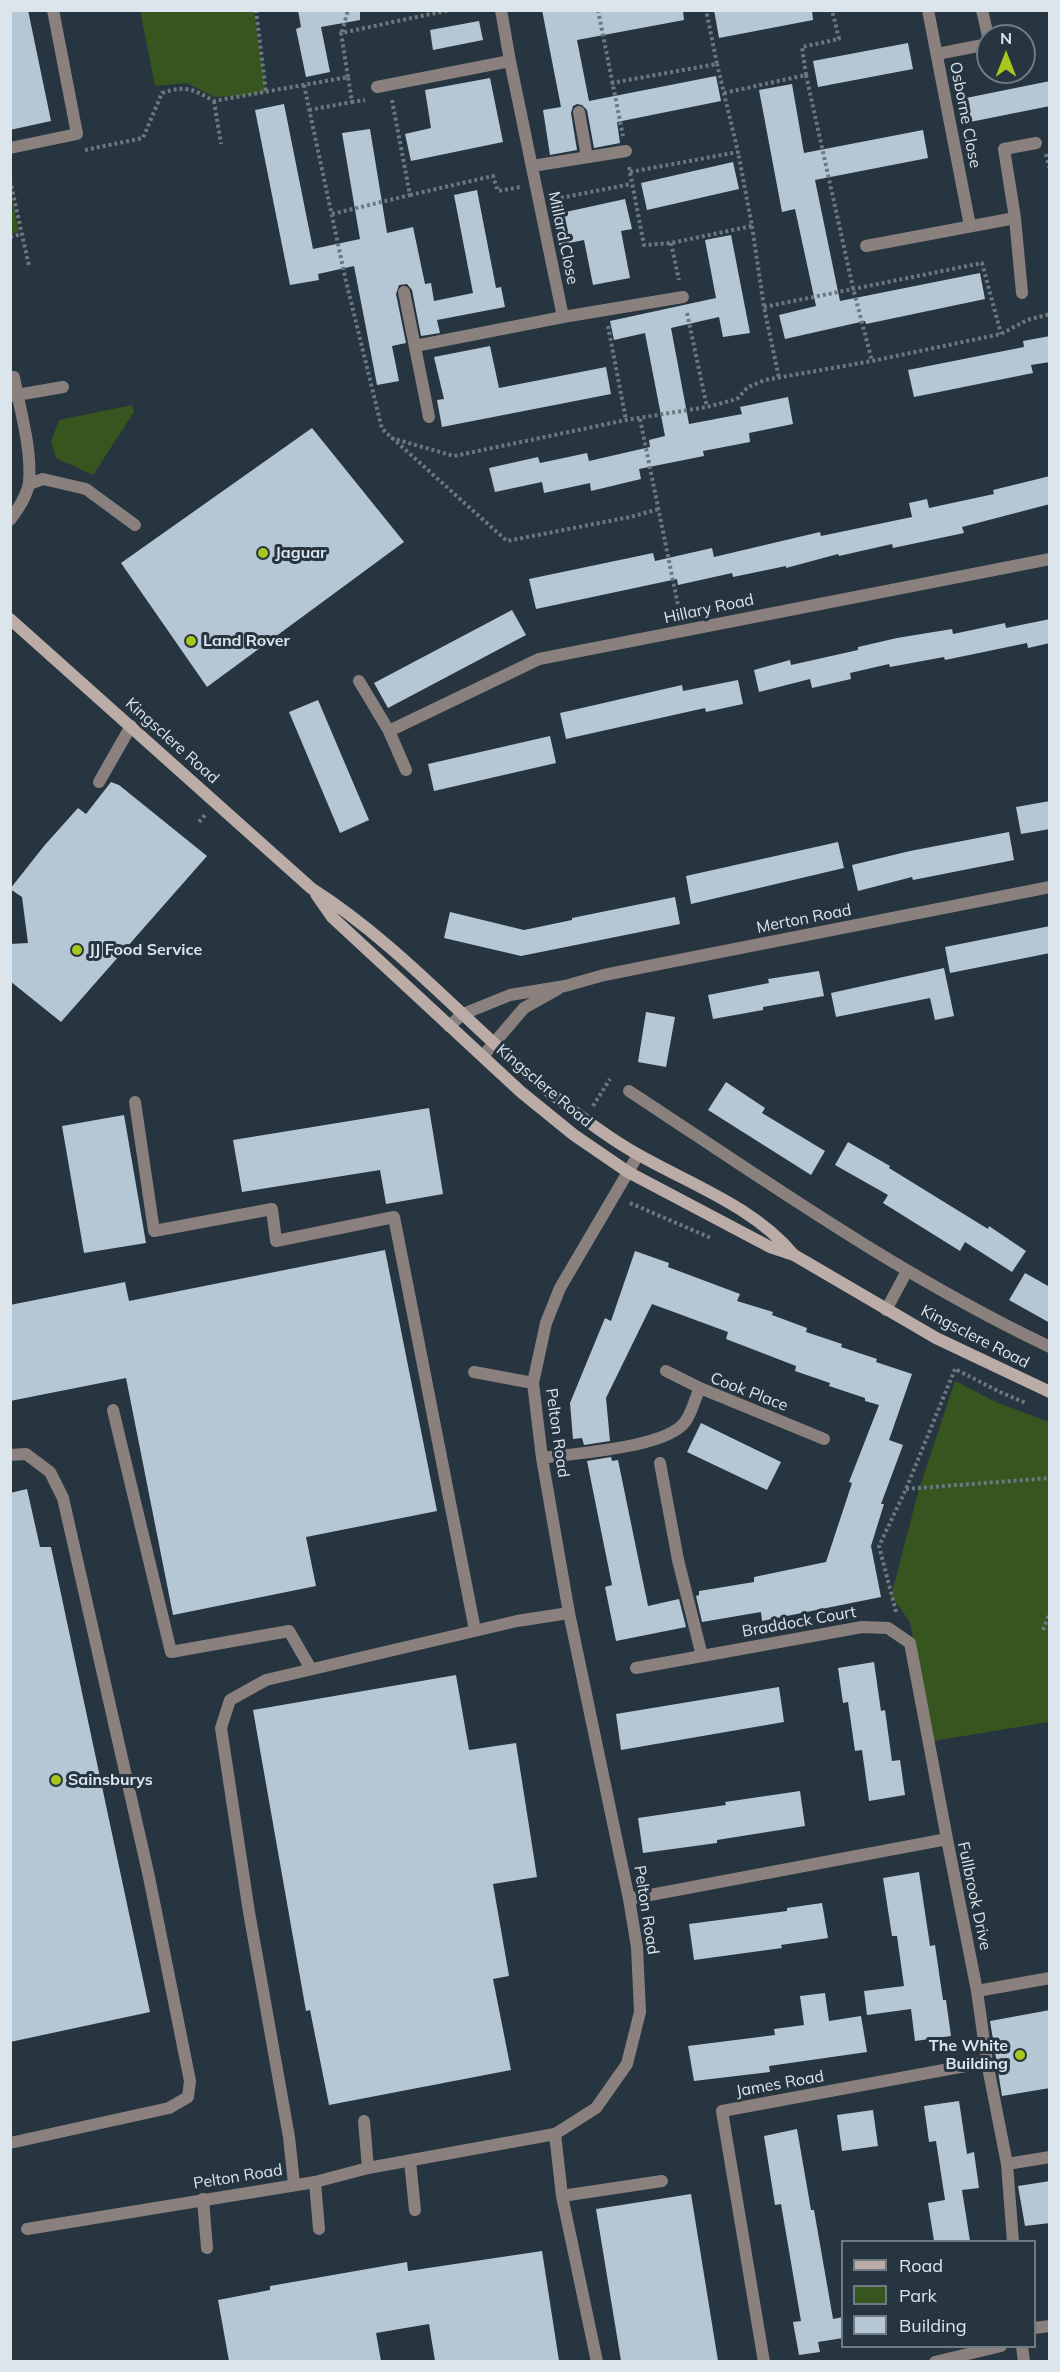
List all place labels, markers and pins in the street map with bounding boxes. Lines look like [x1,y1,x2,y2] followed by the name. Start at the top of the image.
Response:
[275,543,326,563] place label: Jaguar
[256,546,270,560] marker: Jaguar
[203,631,290,651] place label: Land Rover
[184,634,198,648] marker: Land Rover
[89,940,202,960] place label: JJ Food Service
[70,943,84,957] marker: JJ Food Service
[68,1770,153,1790] place label: Sainsburys
[49,1773,63,1787] marker: Sainsburys
[929,2036,1008,2074] place label: The White Building
[1013,2048,1027,2062] marker: The White Building

